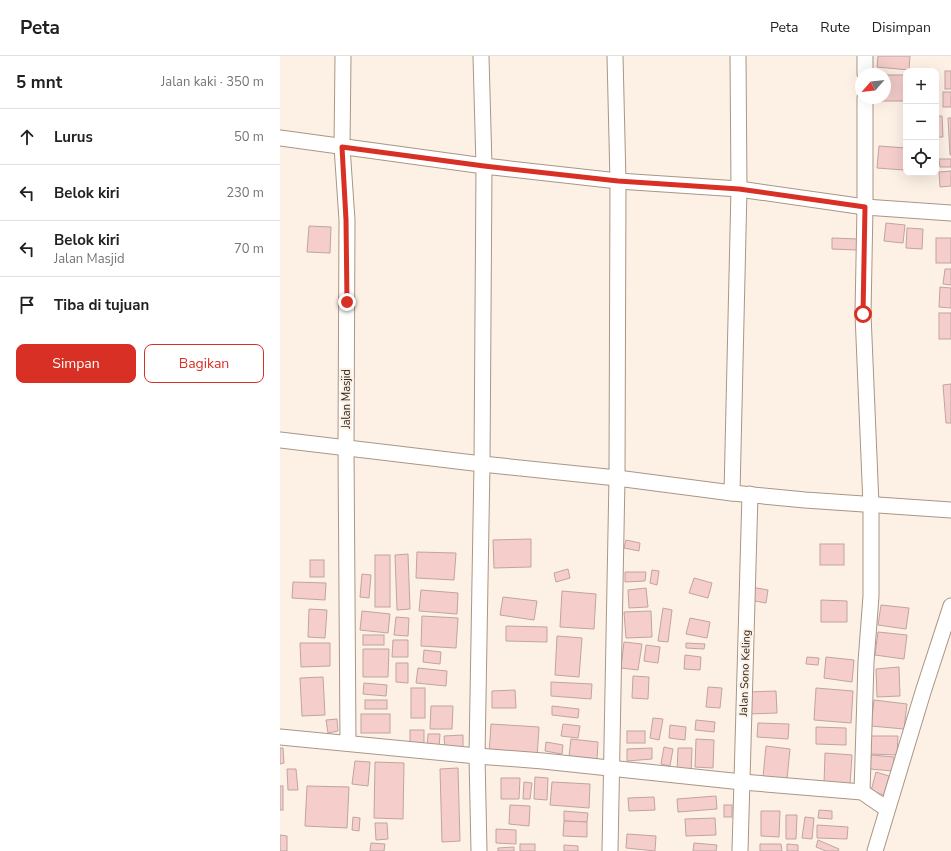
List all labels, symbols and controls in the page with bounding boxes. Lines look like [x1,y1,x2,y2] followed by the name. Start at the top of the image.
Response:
[20,15,60,41] text: Peta
[770,18,798,37] text: Peta
[820,18,850,37] text: Rute
[872,18,931,37] text: Disimpan
[855,68,891,104] north arrow
[903,68,939,176] map controls
[903,68,939,104] button: +
[16,71,62,94] text: 5 mnt
[161,73,264,91] text: Jalan kaki · 350 m
[903,104,939,140] button: −
[16,126,38,148] icon: ahead
[54,127,93,147] text: Lurus
[234,128,264,146] text: 50 m
[903,140,939,176] button: locate
[16,182,38,204] icon: left
[54,183,119,203] text: Belok kiri
[226,184,264,202] text: 230 m
[54,230,119,250] text: Belok kiri
[16,238,38,260] icon: left
[234,240,264,258] text: 70 m
[54,250,125,268] text: Jalan Masjid
[338,293,356,311] route end
[16,294,38,316] icon: arrive
[54,295,149,315] text: Tiba di tujuan
[854,305,872,323] route start
[16,344,136,383] button: Simpan
[144,344,264,383] button: Bagikan
[339,369,354,430] street label: Jalan Masjid
[736,629,754,718] street label: Jalan Sono Keling

